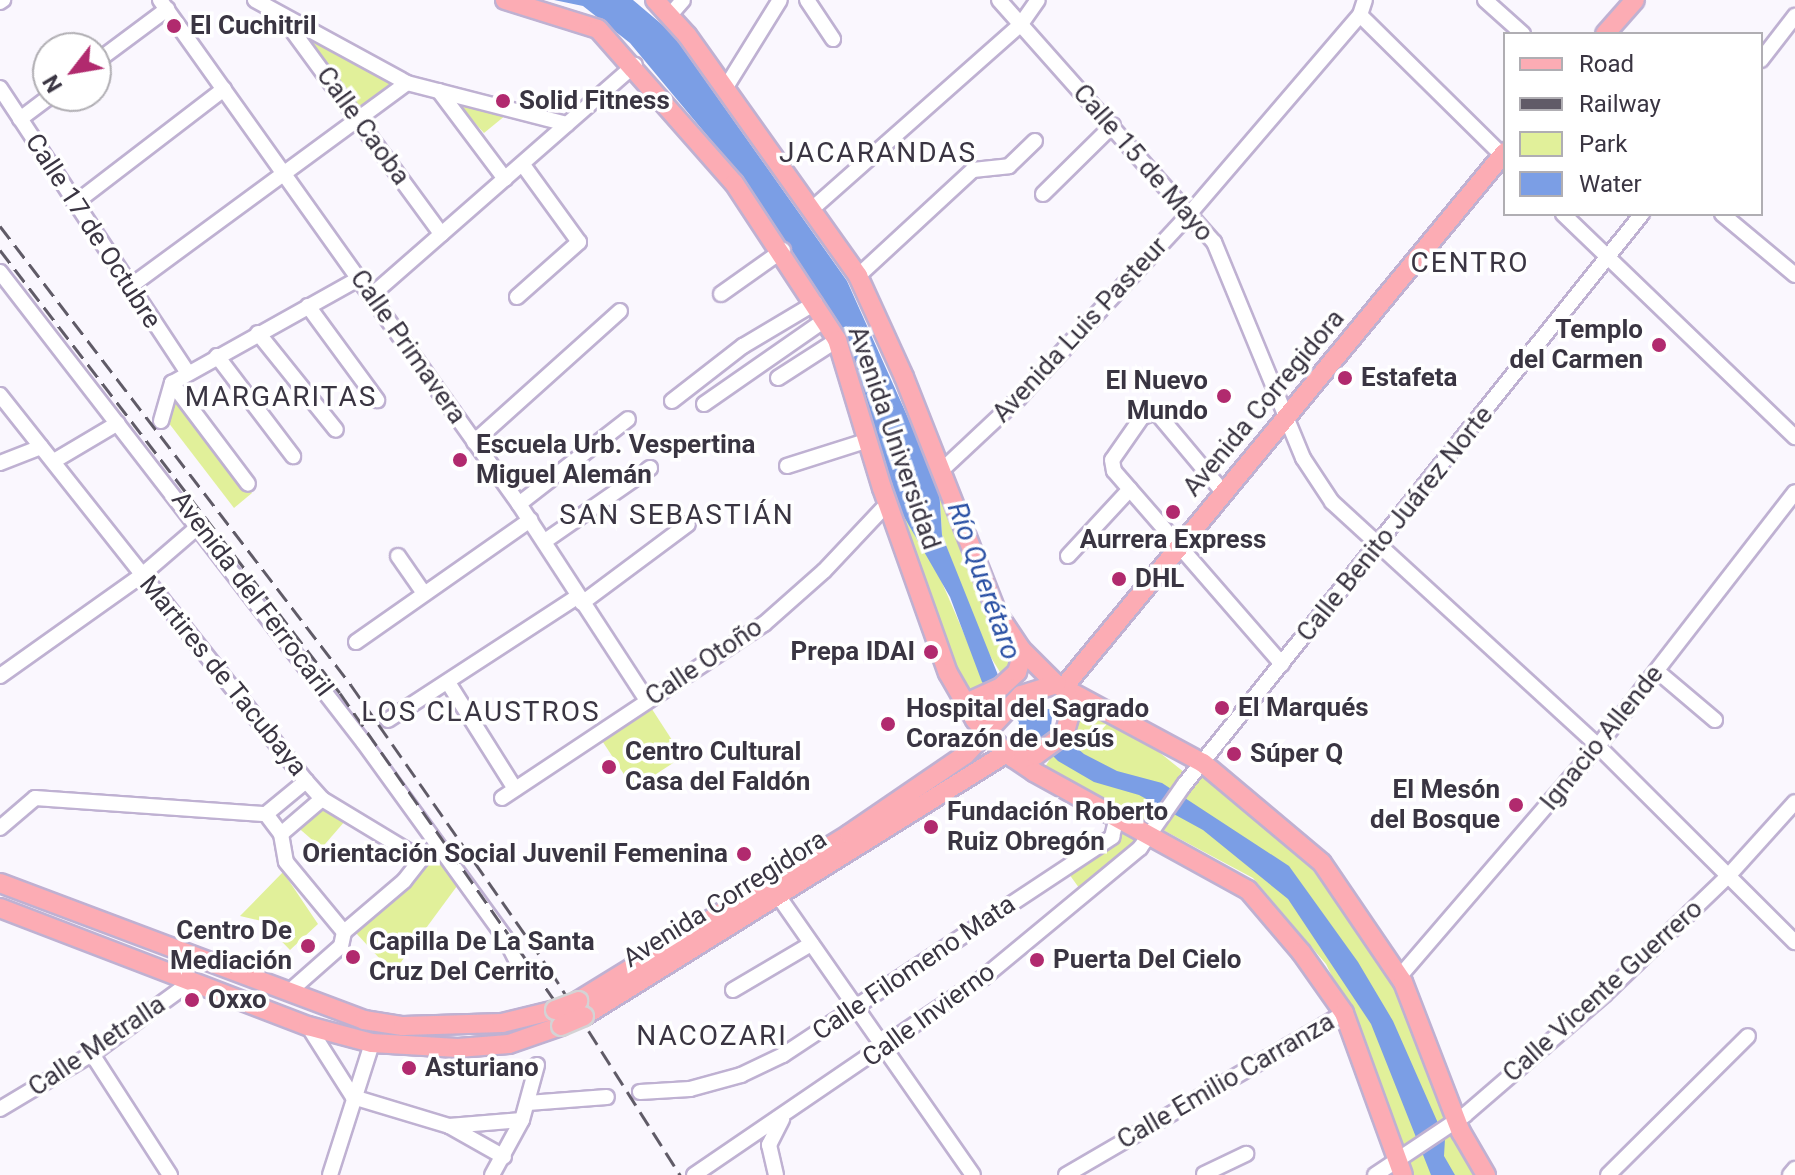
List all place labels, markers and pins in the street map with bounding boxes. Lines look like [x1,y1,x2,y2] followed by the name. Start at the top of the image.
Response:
[190,10,317,42] place label: El Cuchitril
[165,17,183,35] marker: El Cuchitril
[519,85,670,117] place label: Solid Fitness
[494,92,512,110] marker: Solid Fitness
[1509,314,1643,376] place label: Templo del Carmen
[1650,336,1668,354] marker: Templo del Carmen
[1361,362,1457,394] place label: Estafeta
[1106,365,1208,426] place label: El Nuevo Mundo
[1336,369,1354,387] marker: Estafeta
[1215,387,1233,405] marker: El Nuevo Mundo
[476,429,755,490] place label: Escuela Urb. Vespertina Miguel Alemán
[451,451,469,469] marker: Escuela Urb. Vespertina Miguel Alemán
[1164,503,1182,521] marker: Aurrera Express
[1080,524,1266,556] place label: Aurrera Express
[1135,563,1184,595] place label: DHL
[1110,570,1128,588] marker: DHL
[791,636,915,668] place label: Prepa IDAI
[922,643,940,661] marker: Prepa IDAI
[1238,692,1369,724] place label: El Marqués
[906,693,1149,754] place label: Hospital del Sagrado Corazón de Jesús
[1213,699,1231,717] marker: El Marqués
[877,713,899,735] marker: Hospital del Sagrado Corazón de Jesús
[625,736,810,798] place label: Centro Cultural Casa del Faldón
[1250,738,1343,770] place label: Súper Q
[1225,745,1243,763] marker: Súper Q
[600,758,618,776] marker: Centro Cultural Casa del Faldón
[1370,774,1500,836] place label: El Mesón del Bosque
[947,796,1168,858] place label: Fundación Roberto Ruiz Obregón
[1507,796,1525,814] marker: El Mesón del Bosque
[922,818,940,836] marker: Fundación Roberto Ruiz Obregón
[302,838,728,870] place label: Orientación Social Juvenil Femenina
[735,845,753,863] marker: Orientación Social Juvenil Femenina
[170,915,292,976] place label: Centro De Mediación
[369,926,595,988] place label: Capilla De La Santa Cruz Del Cerrito
[299,937,317,955] marker: Centro De Mediación
[1053,944,1241,976] place label: Puerta Del Cielo
[344,948,362,966] marker: Capilla De La Santa Cruz Del Cerrito
[1028,951,1046,969] marker: Puerta Del Cielo
[208,984,267,1016] place label: Oxxo
[183,991,201,1009] marker: Oxxo
[425,1052,539,1084] place label: Asturiano
[400,1059,418,1077] marker: Asturiano

